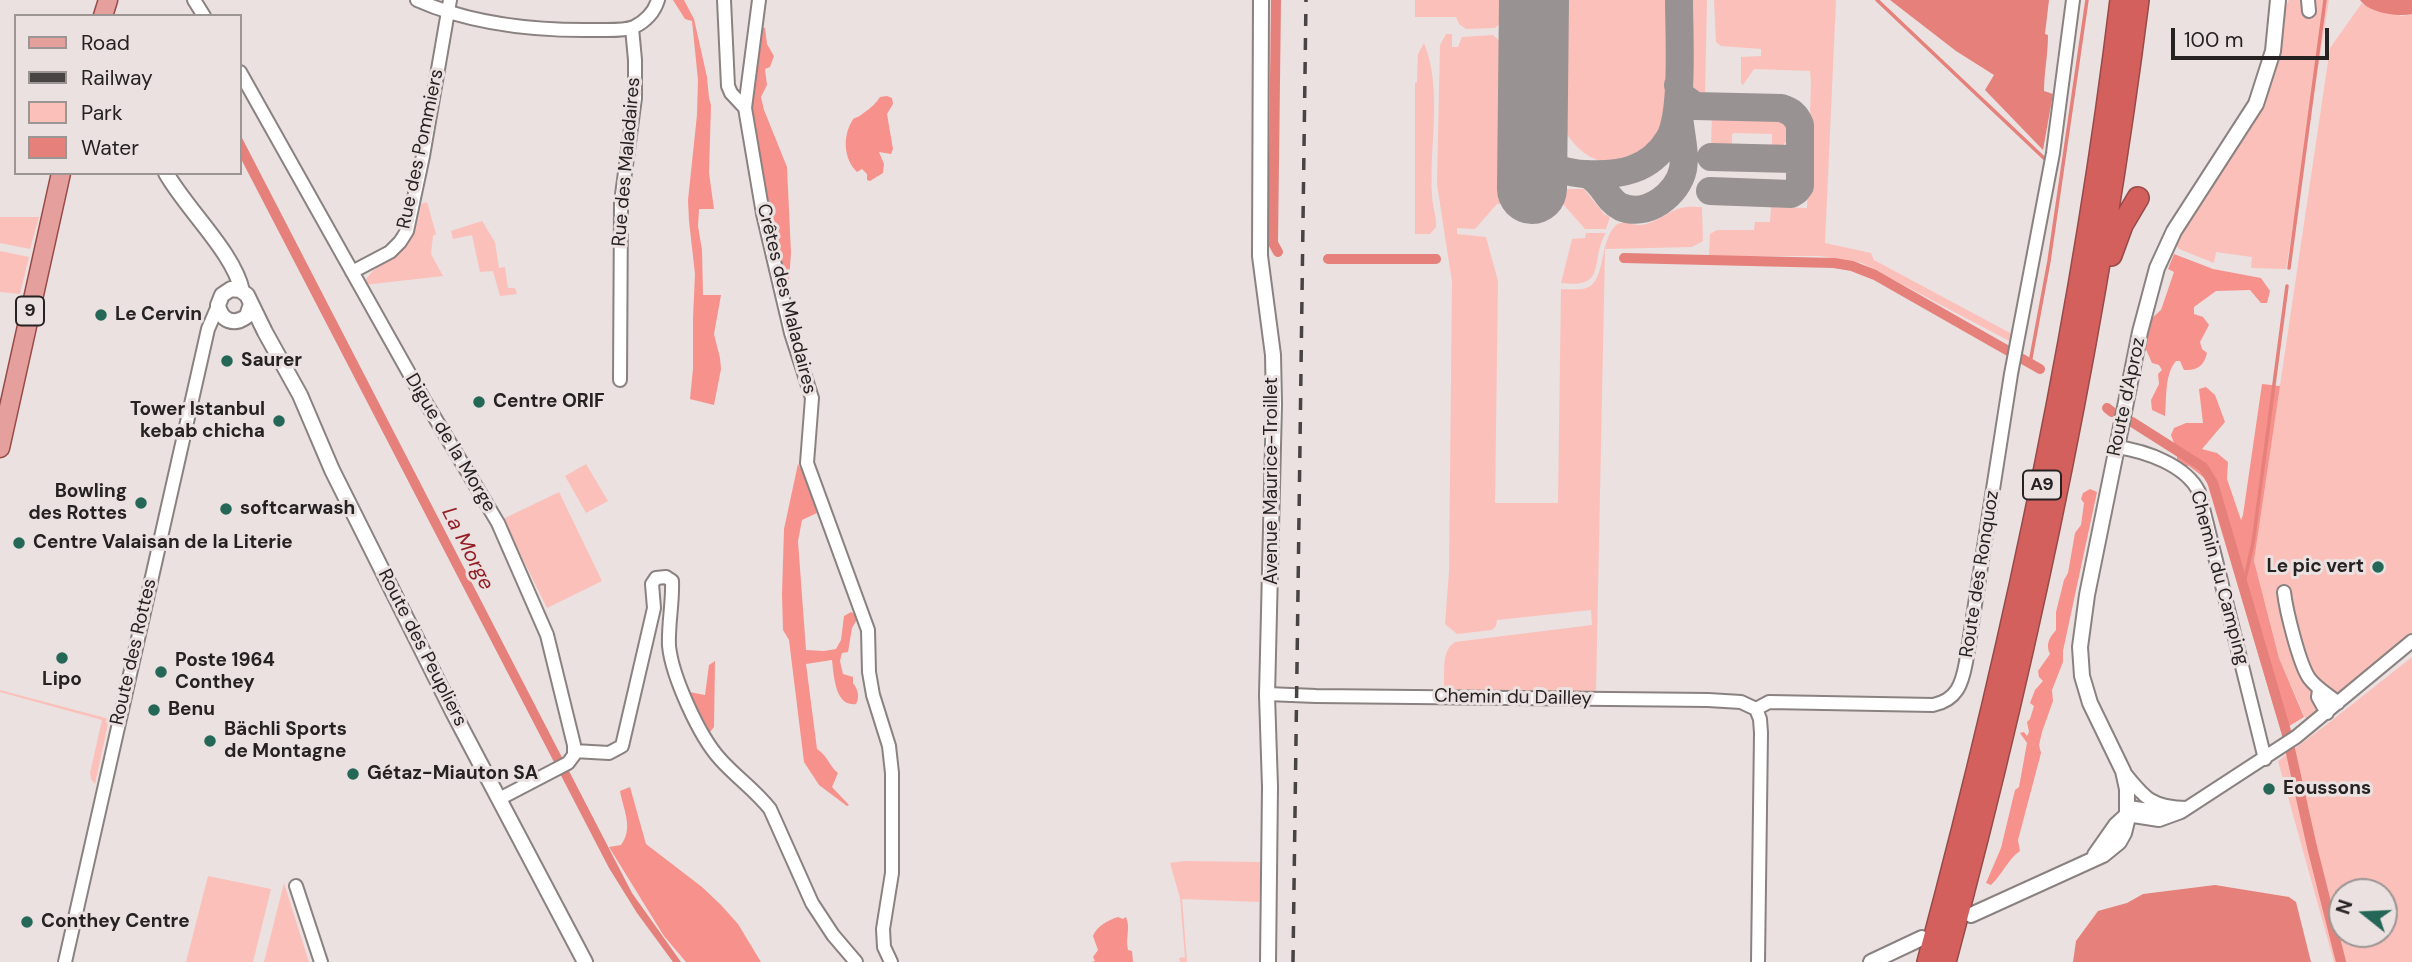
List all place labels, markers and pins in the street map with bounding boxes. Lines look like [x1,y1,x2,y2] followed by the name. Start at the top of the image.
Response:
[115,304,202,326] place label: Le Cervin
[93,307,109,323] marker: Le Cervin
[241,350,302,372] place label: Saurer
[219,353,235,369] marker: Saurer
[493,391,605,413] place label: Centre ORIF
[471,394,487,410] marker: Centre ORIF
[130,399,265,443] place label: Tower Istanbul kebab chicha
[271,413,287,429] marker: Tower Istanbul kebab chicha
[28,481,127,525] place label: Bowling des Rottes
[133,495,149,511] marker: Bowling des Rottes
[240,498,355,520] place label: softcarwash
[218,501,234,517] marker: softcarwash
[33,532,293,554] place label: Centre Valaisan de la Literie
[11,535,27,551] marker: Centre Valaisan de la Literie
[2267,556,2364,578] place label: Le pic vert
[2370,559,2386,575] marker: Le pic vert
[54,650,70,666] marker: Lipo
[175,650,275,694] place label: Poste 1964 Conthey
[153,664,169,680] marker: Poste 1964 Conthey
[42,669,82,691] place label: Lipo
[168,699,215,721] place label: Benu
[146,702,162,718] marker: Benu
[224,719,347,763] place label: Bächli Sports de Montagne
[202,733,218,749] marker: Bächli Sports de Montagne
[367,763,538,785] place label: Gétaz-Miauton SA
[345,766,361,782] marker: Gétaz-Miauton SA
[2283,778,2371,800] place label: Eoussons
[2261,781,2277,797] marker: Eoussons
[41,911,190,933] place label: Conthey Centre
[19,914,35,930] marker: Conthey Centre

